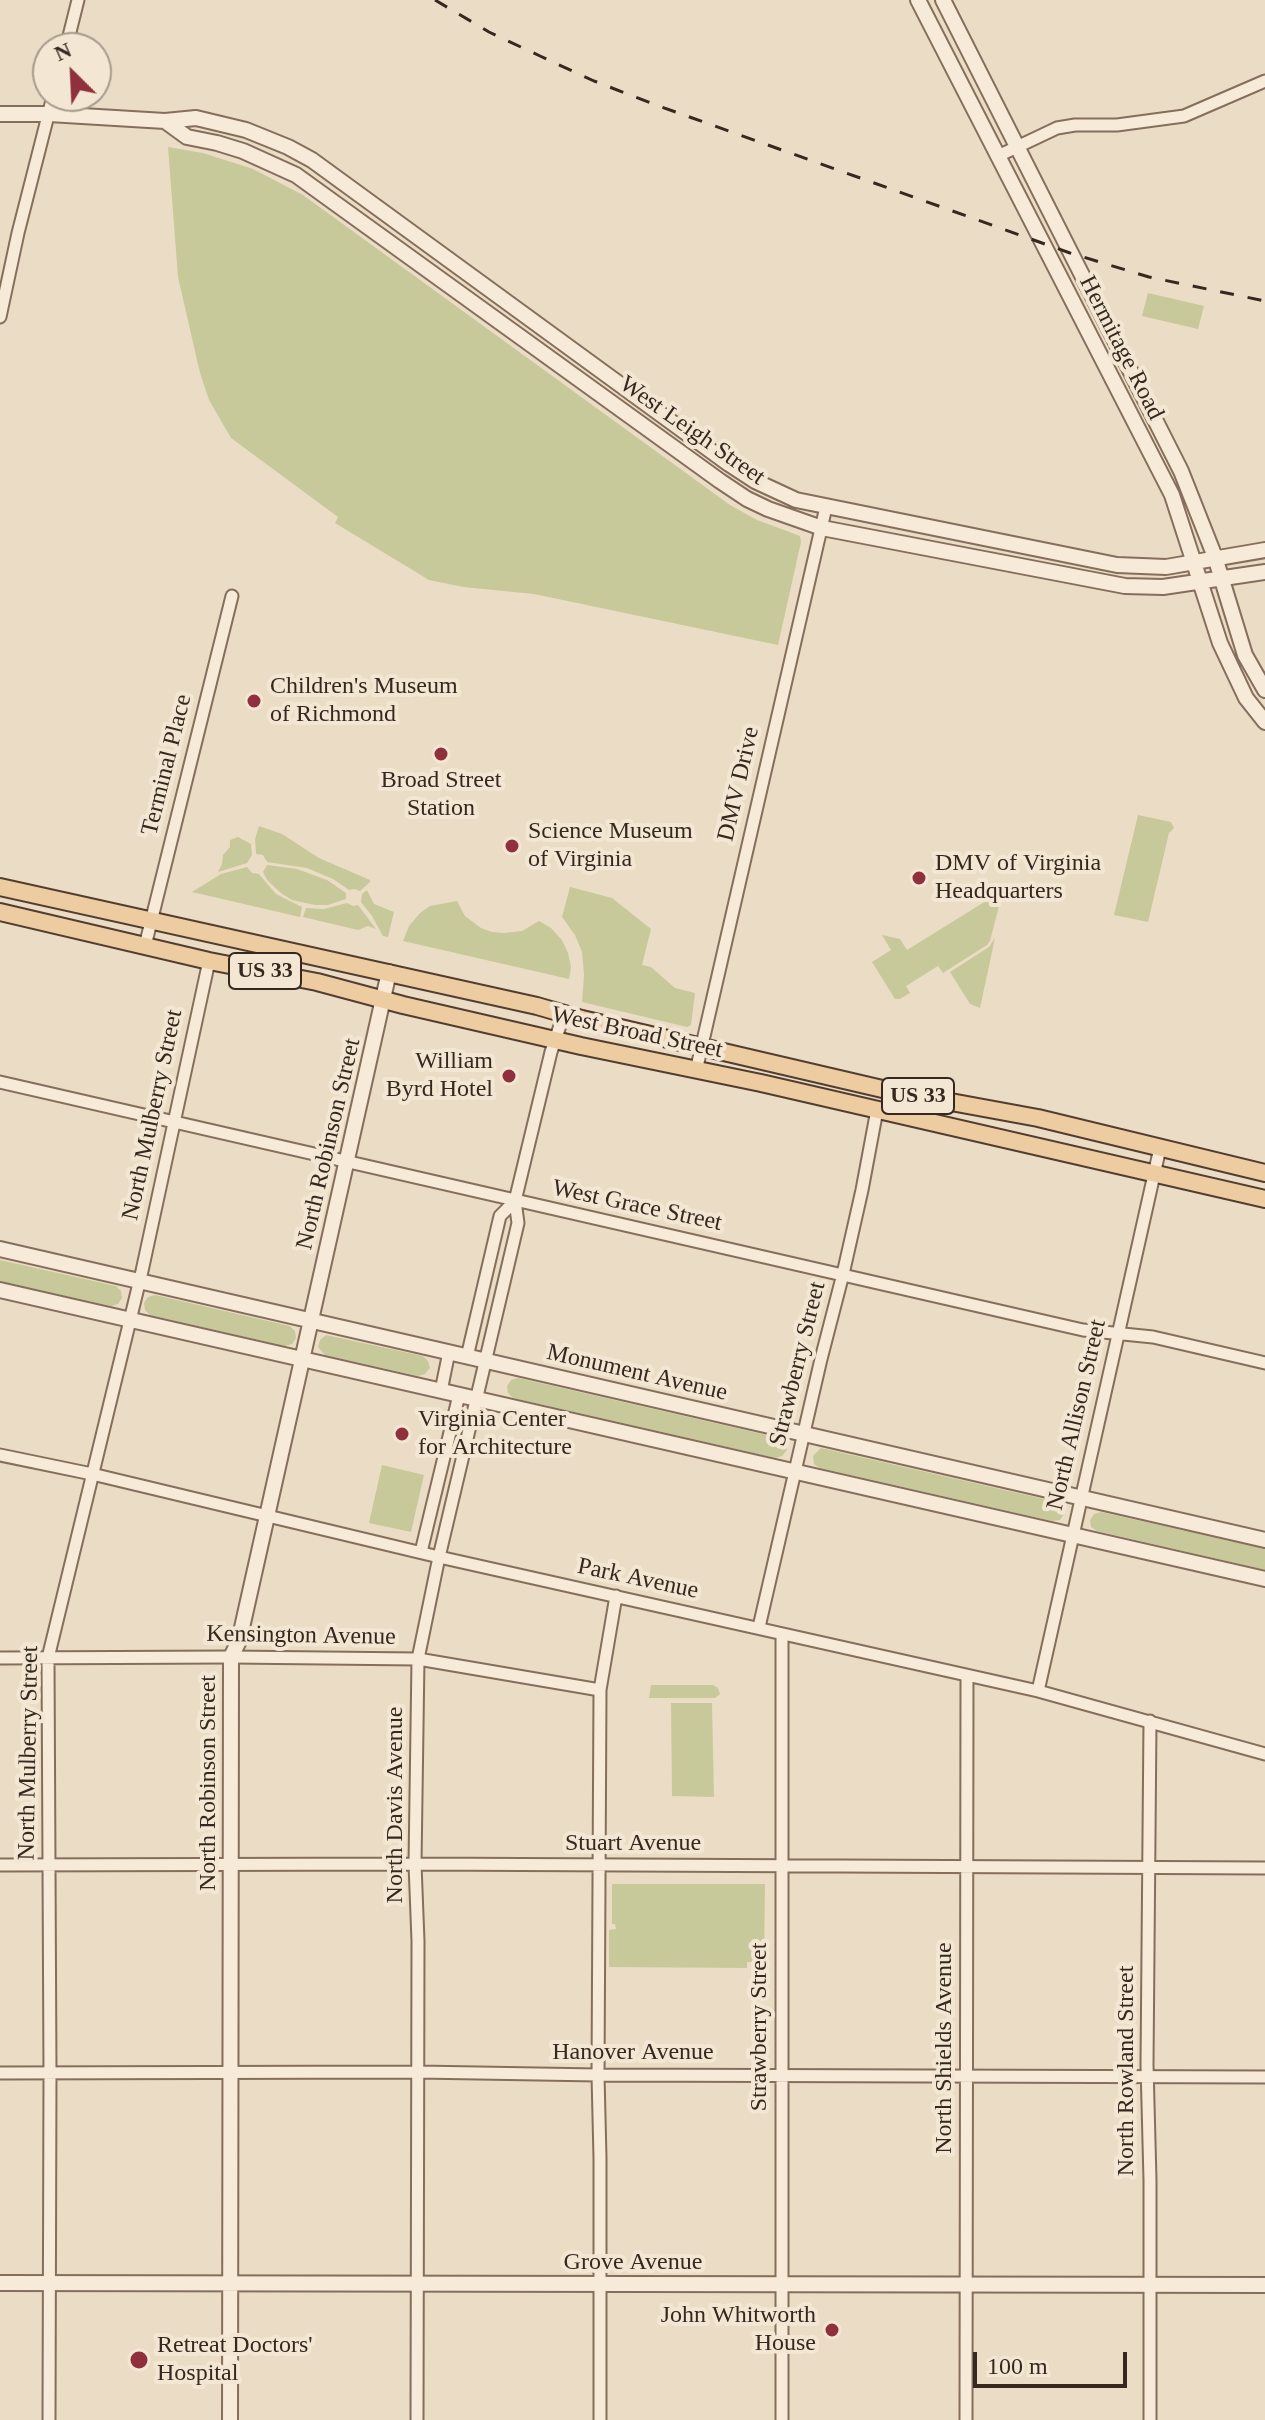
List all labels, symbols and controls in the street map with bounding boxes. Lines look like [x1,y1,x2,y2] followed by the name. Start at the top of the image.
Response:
[32,32,112,112] north arrow
[50,37,75,66] text: N
[1072,271,1170,425] street label: Hermitage Road
[614,370,770,492] street label: West Leigh Street
[270,673,458,729] place label: Children's Museum of Richmond
[136,692,198,838] street label: Terminal Place
[245,692,263,710] marker: Children's Museum of Richmond
[712,724,766,844] street label: DMV Drive
[432,745,450,763] marker: Broad Street Station
[381,767,501,823] place label: Broad Street Station
[528,818,693,874] place label: Science Museum of Virginia
[503,837,521,855] marker: Science Museum of Virginia
[935,850,1101,906] place label: DMV of Virginia Headquarters
[910,869,928,887] marker: DMV of Virginia Headquarters
[229,953,301,989] road number: US 33
[549,1001,725,1065] street label: West Broad Street
[117,1007,189,1223] street label: North Mulberry Street
[291,1036,367,1252] street label: North Robinson Street
[386,1048,493,1104] place label: William Byrd Hotel
[500,1067,518,1085] marker: William Byrd Hotel
[882,1078,954,1114] road number: US 33
[550,1174,724,1238] street label: West Grace Street
[764,1279,832,1449] street label: Strawberry Street
[1041,1317,1113,1513] street label: North Allison Street
[544,1338,730,1408] street label: Monument Avenue
[418,1406,572,1462] place label: Virginia Center for Architecture
[393,1425,411,1443] marker: Virginia Center for Architecture
[575,1552,701,1606] street label: Park Avenue
[206,1620,396,1652] street label: Kensington Avenue
[13,1645,45,1861] street label: North Mulberry Street
[195,1675,223,1891] street label: North Robinson Street
[382,1707,410,1903] street label: North Davis Avenue
[565,1830,701,1858] street label: Stuart Avenue
[931,1942,959,2154] street label: North Shields Avenue
[746,1943,774,2111] street label: Strawberry Street
[1113,1966,1141,2176] street label: North Rowland Street
[552,2039,714,2067] street label: Hanover Avenue
[564,2249,702,2277] street label: Grove Avenue
[661,2302,816,2358] place label: John Whitworth House
[823,2321,841,2339] marker: John Whitworth House
[157,2332,313,2388] place label: Retreat Doctors' Hospital
[977,2336,1131,2386] scale bar
[128,2349,150,2371] marker: Retreat Doctors' Hospital
[987,2353,1048,2379] text: 100 m

